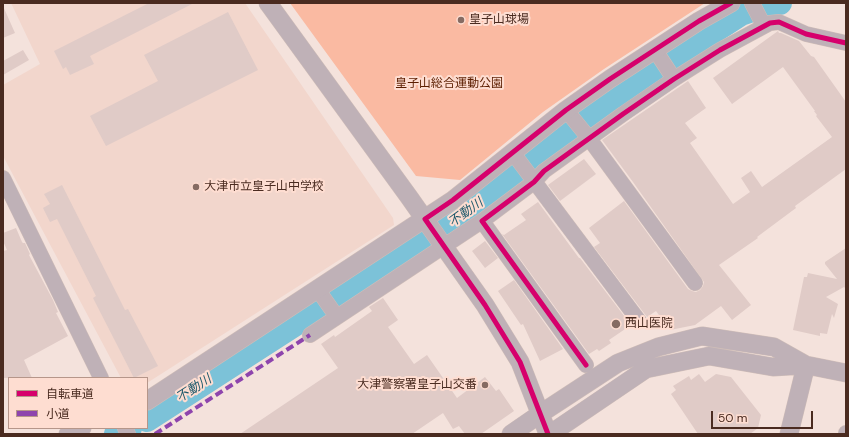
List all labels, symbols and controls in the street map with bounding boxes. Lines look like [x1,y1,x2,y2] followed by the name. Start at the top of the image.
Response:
[469,13,529,27] place label: 皇子山球場
[456,15,466,25] marker: 皇子山球場
[395,77,503,91] park label: 皇子山総合運動公園
[204,180,324,194] place label: 大津市立皇子山中学校
[191,182,201,192] marker: 大津市立皇子山中学校
[446,195,486,231] water label: 不動川
[625,317,673,331] place label: 西山医院
[610,318,622,330] marker: 西山医院
[173,372,215,406] water label: 不動川
[8,377,148,429] legend
[357,378,477,392] place label: 大津警察署皇子山交番
[480,380,490,390] marker: 大津警察署皇子山交番
[46,386,94,402] text: 自転車道
[713,403,815,429] scale bar
[46,406,70,422] text: 小道
[718,410,747,426] text: 50 m

